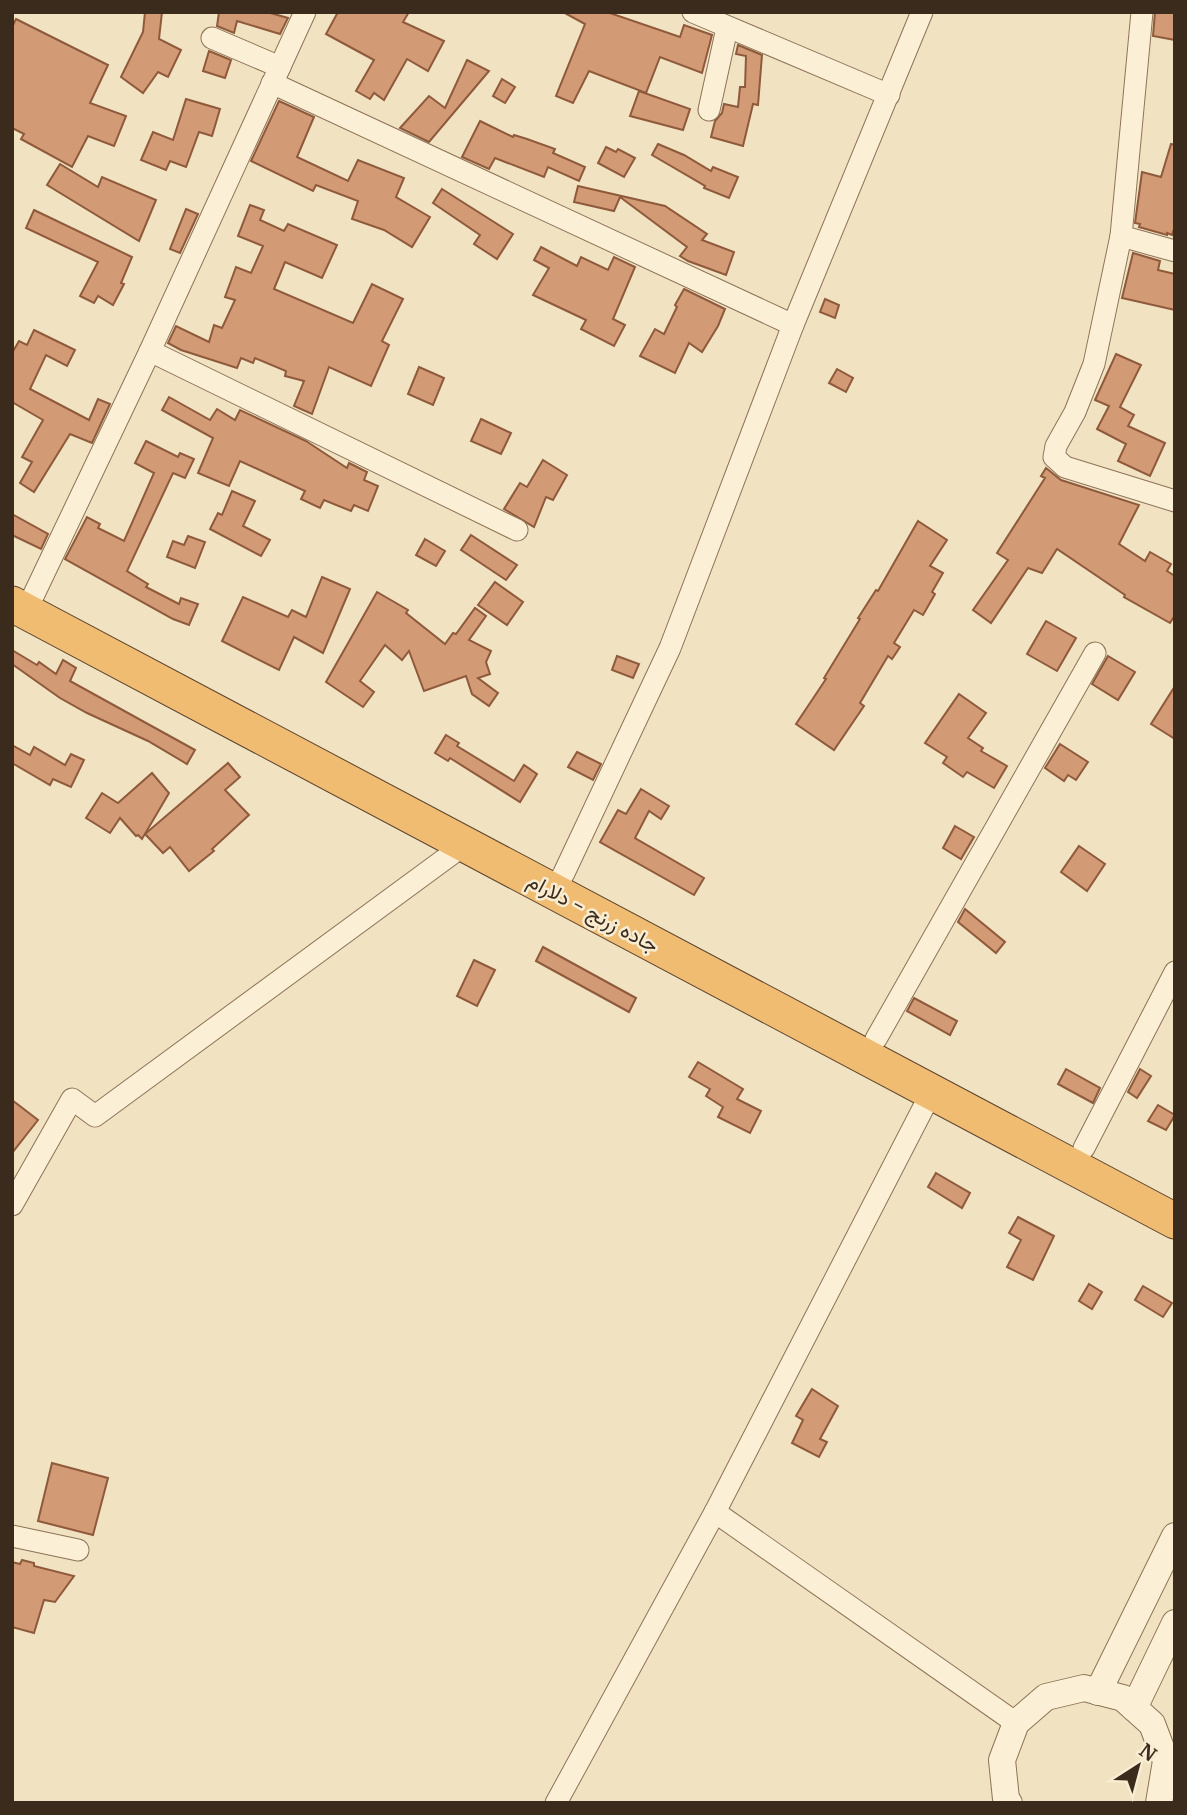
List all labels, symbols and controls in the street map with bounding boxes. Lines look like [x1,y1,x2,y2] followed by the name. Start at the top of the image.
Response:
[523,867,663,959] street label: جاده زرنج - دلارام
[1103,1731,1173,1801] north arrow
[1135,1738,1161,1766] text: N

